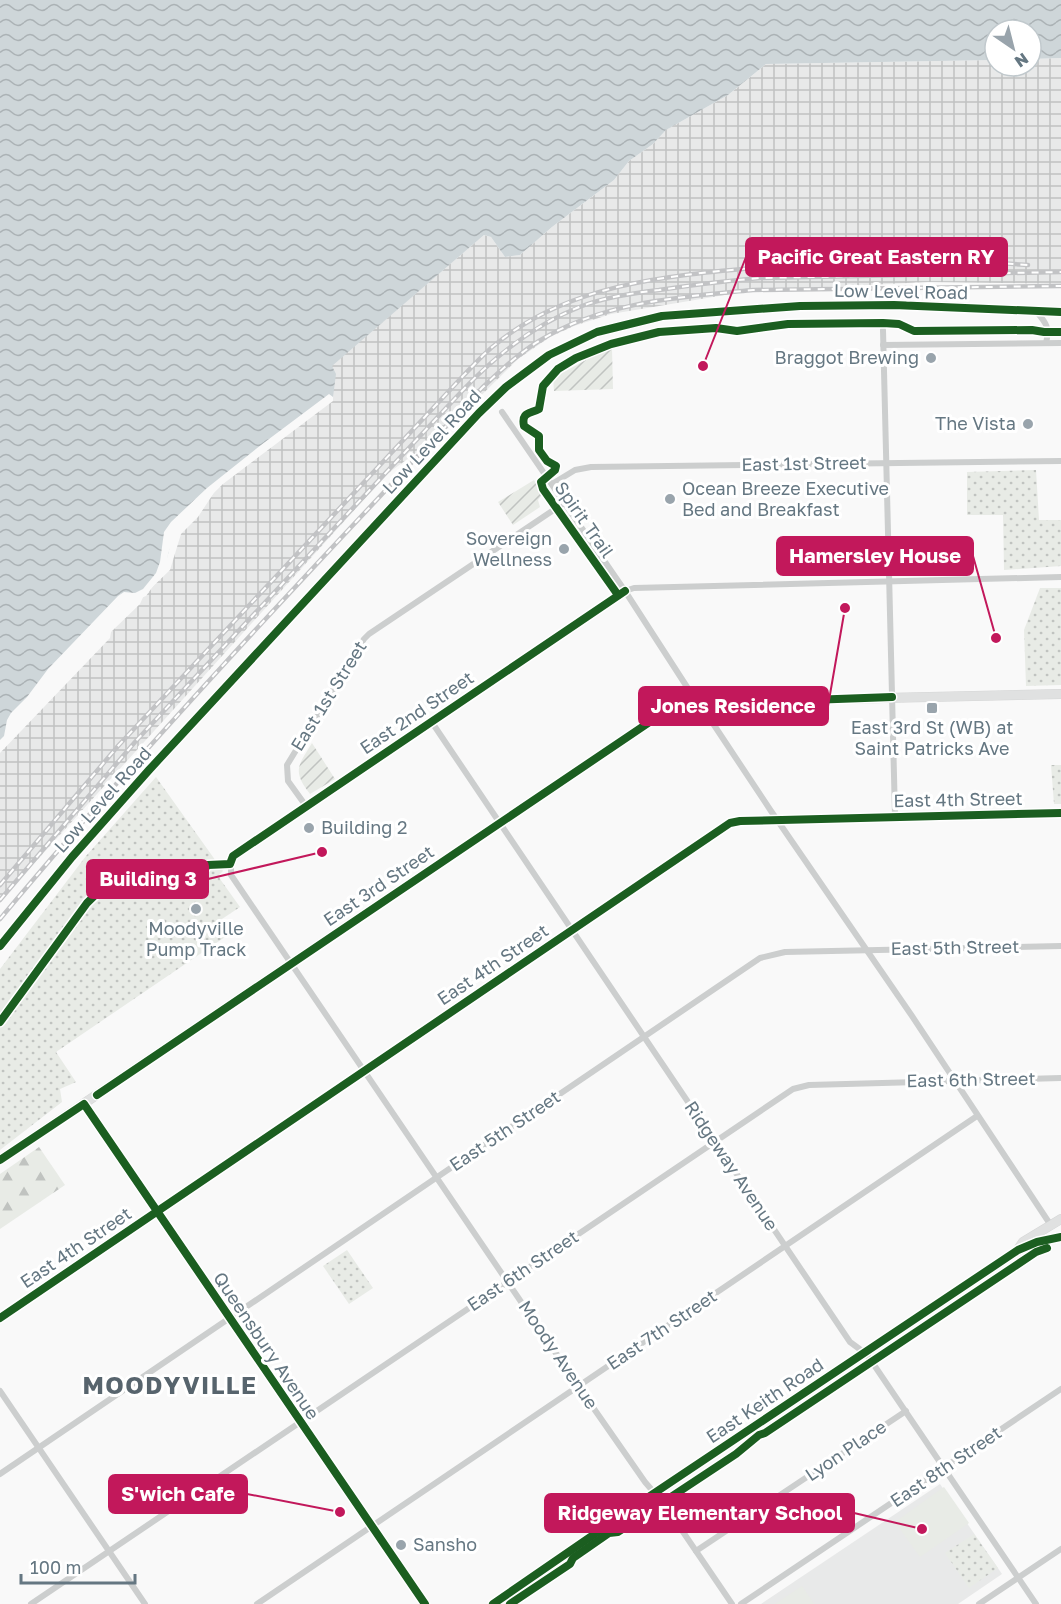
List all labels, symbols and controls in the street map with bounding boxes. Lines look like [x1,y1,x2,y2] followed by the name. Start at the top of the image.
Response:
[983,18,1043,78] north arrow
[1011,49,1032,72] text: N
[746,238,1007,276] callout: Pacific Great Eastern RY
[758,244,994,268] text: Pacific Great Eastern RY
[834,279,968,303] street label: Low Level Road
[775,346,919,368] place label: Braggot Brewing
[924,351,938,365] marker: Braggot Brewing
[377,385,485,498] street label: Low Level Road
[935,412,1016,434] place label: The Vista
[1021,417,1035,431] marker: The Vista
[741,451,867,475] street label: East 1st Street
[551,477,619,562] street label: Spirit Trail
[682,477,889,520] place label: Ocean Breeze Executive Bed and Breakfast
[663,492,677,506] marker: Ocean Breeze Executive Bed and Breakfast
[466,527,552,570] place label: Sovereign Wellness
[777,537,973,575] callout: Hamersley House
[557,542,571,556] marker: Sovereign Wellness
[789,543,961,567] text: Hamersley House
[286,636,371,755] street label: East 1st Street
[355,666,478,758] street label: East 2nd Street
[639,687,828,725] callout: Jones Residence
[650,693,816,717] text: Jones Residence
[925,701,939,715] marker: East 3rd St (WB) at Saint Patricks Ave
[851,716,1013,759] place label: East 3rd St (WB) at Saint Patricks Ave
[49,742,155,857] street label: Low Level Road
[893,787,1023,811] street label: East 4th Street
[321,816,407,838] place label: Building 2
[302,821,316,835] marker: Building 2
[319,840,438,930] street label: East 3rd Street
[87,860,208,898] callout: Building 3
[99,866,197,890] text: Building 3
[189,902,203,916] marker: Moodyville Pump Track
[146,917,246,960] place label: Moodyville Pump Track
[433,919,552,1009] street label: East 4th Street
[890,935,1020,959] street label: East 5th Street
[906,1067,1036,1091] street label: East 6th Street
[445,1085,564,1175] street label: East 5th Street
[680,1096,783,1234] street label: Ridgeway Avenue
[16,1202,135,1292] street label: East 4th Street
[463,1225,582,1315] street label: East 6th Street
[209,1267,324,1423] street label: Queensbury Avenue
[602,1284,721,1374] street label: East 7th Street
[514,1296,603,1413] street label: Moody Avenue
[702,1353,827,1447] street label: East Keith Road
[82,1370,258,1399] district label: MOODYVILLE
[801,1415,890,1485] street label: Lyon Place
[886,1421,1005,1511] street label: East 8th Street
[109,1475,247,1513] callout: S'wich Cafe
[121,1481,235,1505] text: S'wich Cafe
[545,1494,854,1532] callout: Ridgeway Elementary School
[558,1500,843,1524] text: Ridgeway Elementary School
[413,1533,477,1555] place label: Sansho
[394,1538,408,1552] marker: Sansho
[21,1547,135,1585] scale bar
[30,1556,81,1578] text: 100 m

